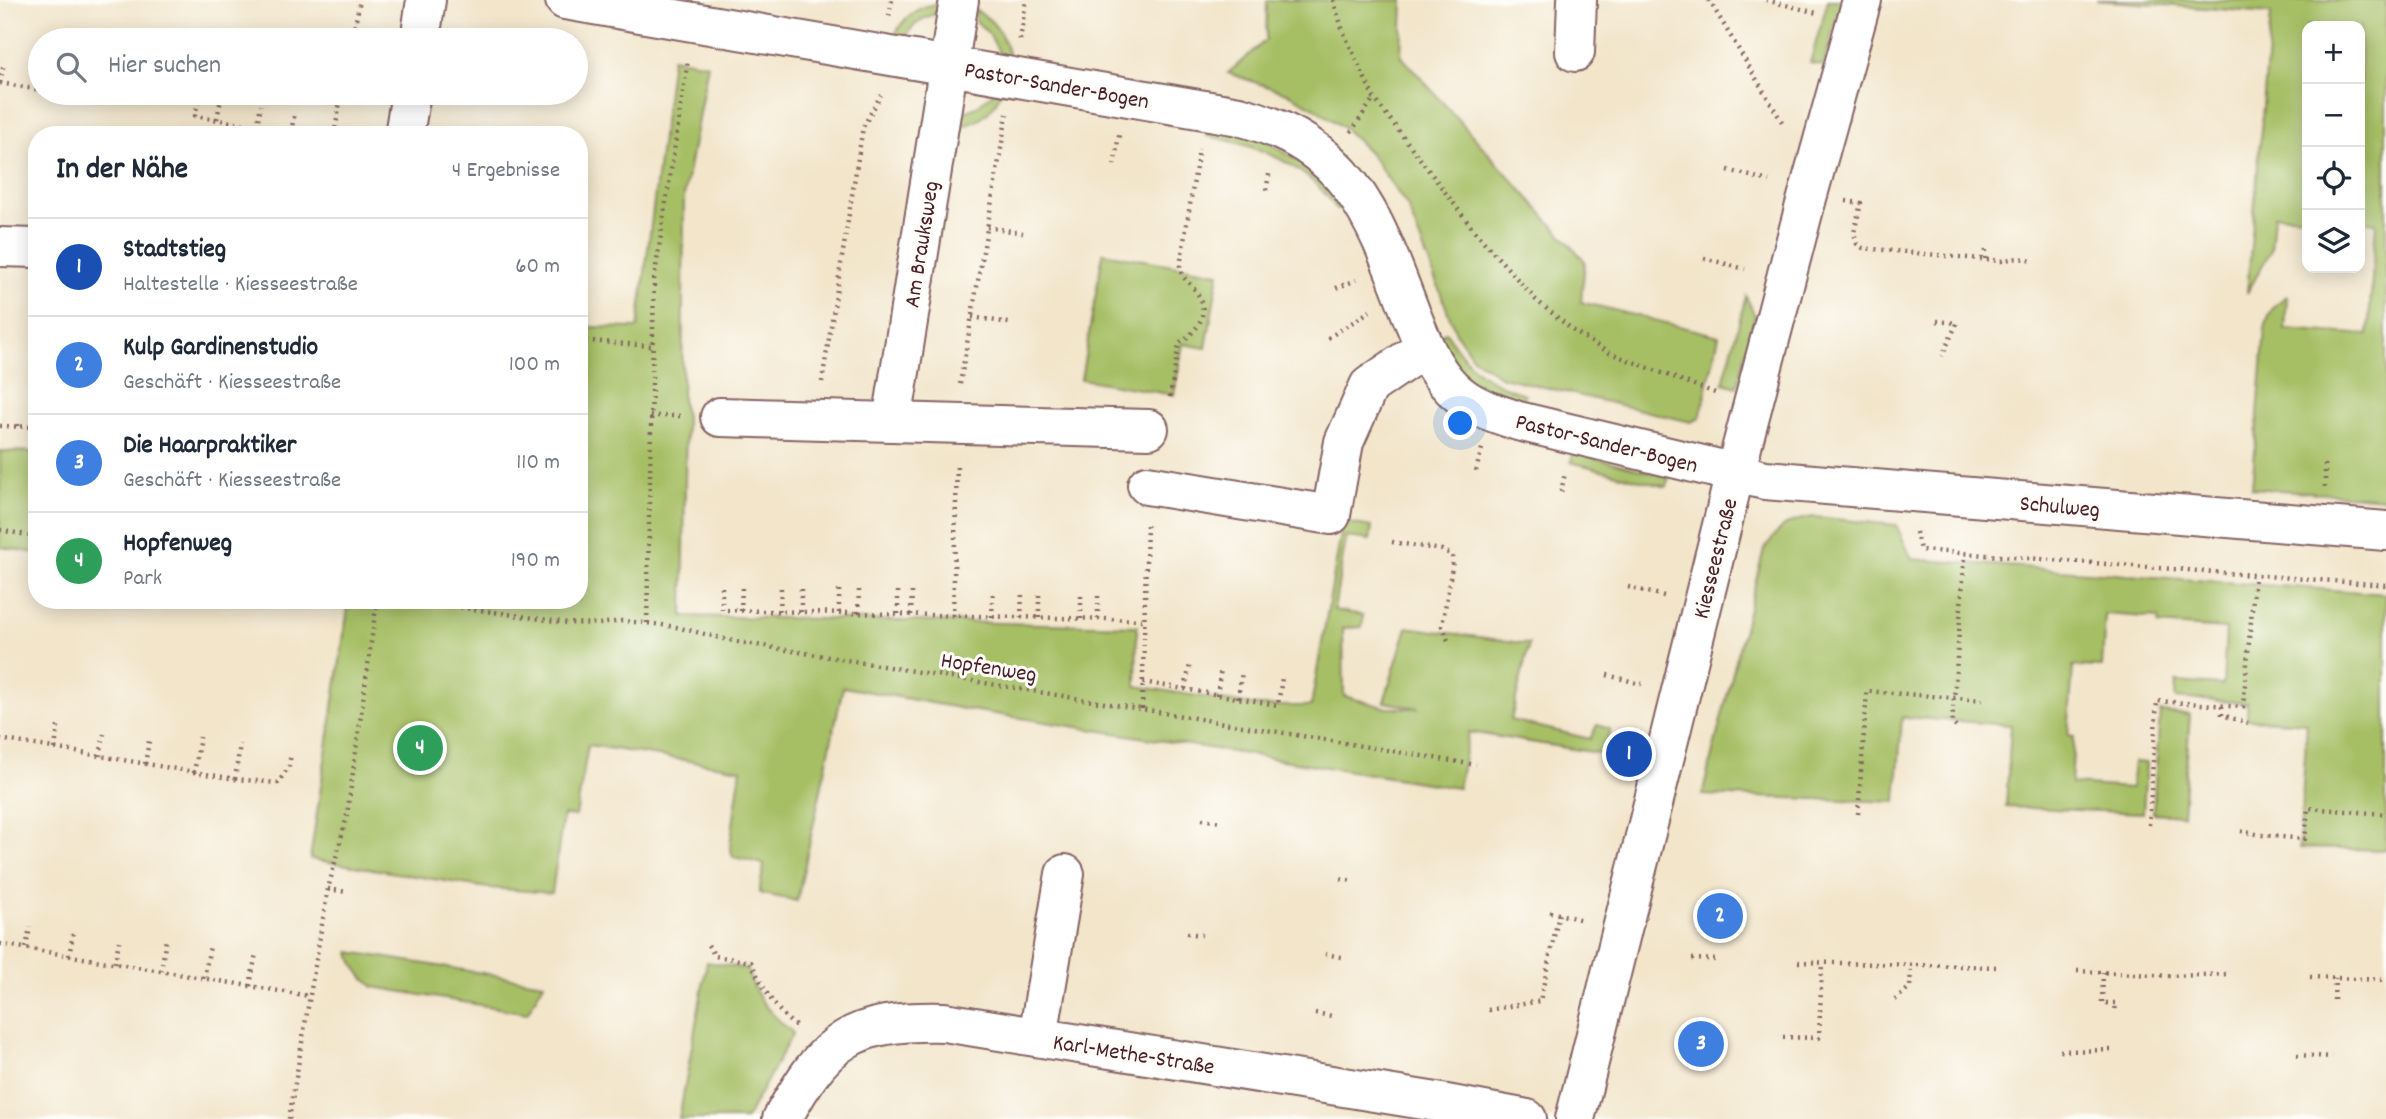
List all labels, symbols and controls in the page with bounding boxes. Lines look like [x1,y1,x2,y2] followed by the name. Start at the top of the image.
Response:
[2302,21,2365,273] map controls
[2302,21,2365,84] button: +
[28,28,588,105] search box
[52,48,90,86] icon: search
[108,48,221,85] text: Hier suchen
[962,55,1151,120] street label: Pastor-Sander-Bogen
[2302,84,2365,147] button: −
[2302,147,2365,210] button: locate
[56,150,188,193] text: In der Nähe
[452,155,560,188] text: 4 Ergebnisse
[897,179,950,310] street label: Am Brauksweg
[2302,210,2365,273] button: layers
[123,232,226,269] text: Stadtstieg
[76,251,82,284] text: 1
[515,251,560,284] text: 60 m
[123,269,358,302] text: Haltestelle · Kiesseestraße
[123,330,318,367] text: Kulp Gardinenstudio
[74,349,84,382] text: 2
[509,349,560,382] text: 100 m
[123,367,341,400] text: Geschäft · Kiesseestraße
[1443,406,1477,440] your location
[1512,407,1701,484] street label: Pastor-Sander-Bogen
[123,428,297,465] text: Die Haarpraktiker
[74,447,84,480] text: 3
[516,447,560,480] text: 110 m
[123,465,341,498] text: Geschäft · Kiesseestraße
[2018,489,2101,528] street label: Schulweg
[1686,495,1748,623] street label: Kiesseestraße
[123,526,232,563] text: Hopfenweg
[74,545,84,578] text: 4
[511,545,560,578] text: 190 m
[123,563,162,596] text: Park
[938,646,1039,693] street label: Hopfenweg
[397,722,443,774] pin: 4
[1606,728,1652,780] pin: 1
[1697,890,1743,942] pin: 2
[1678,1018,1724,1070] pin: 3
[1050,1027,1216,1085] street label: Karl-Methe-Straße

